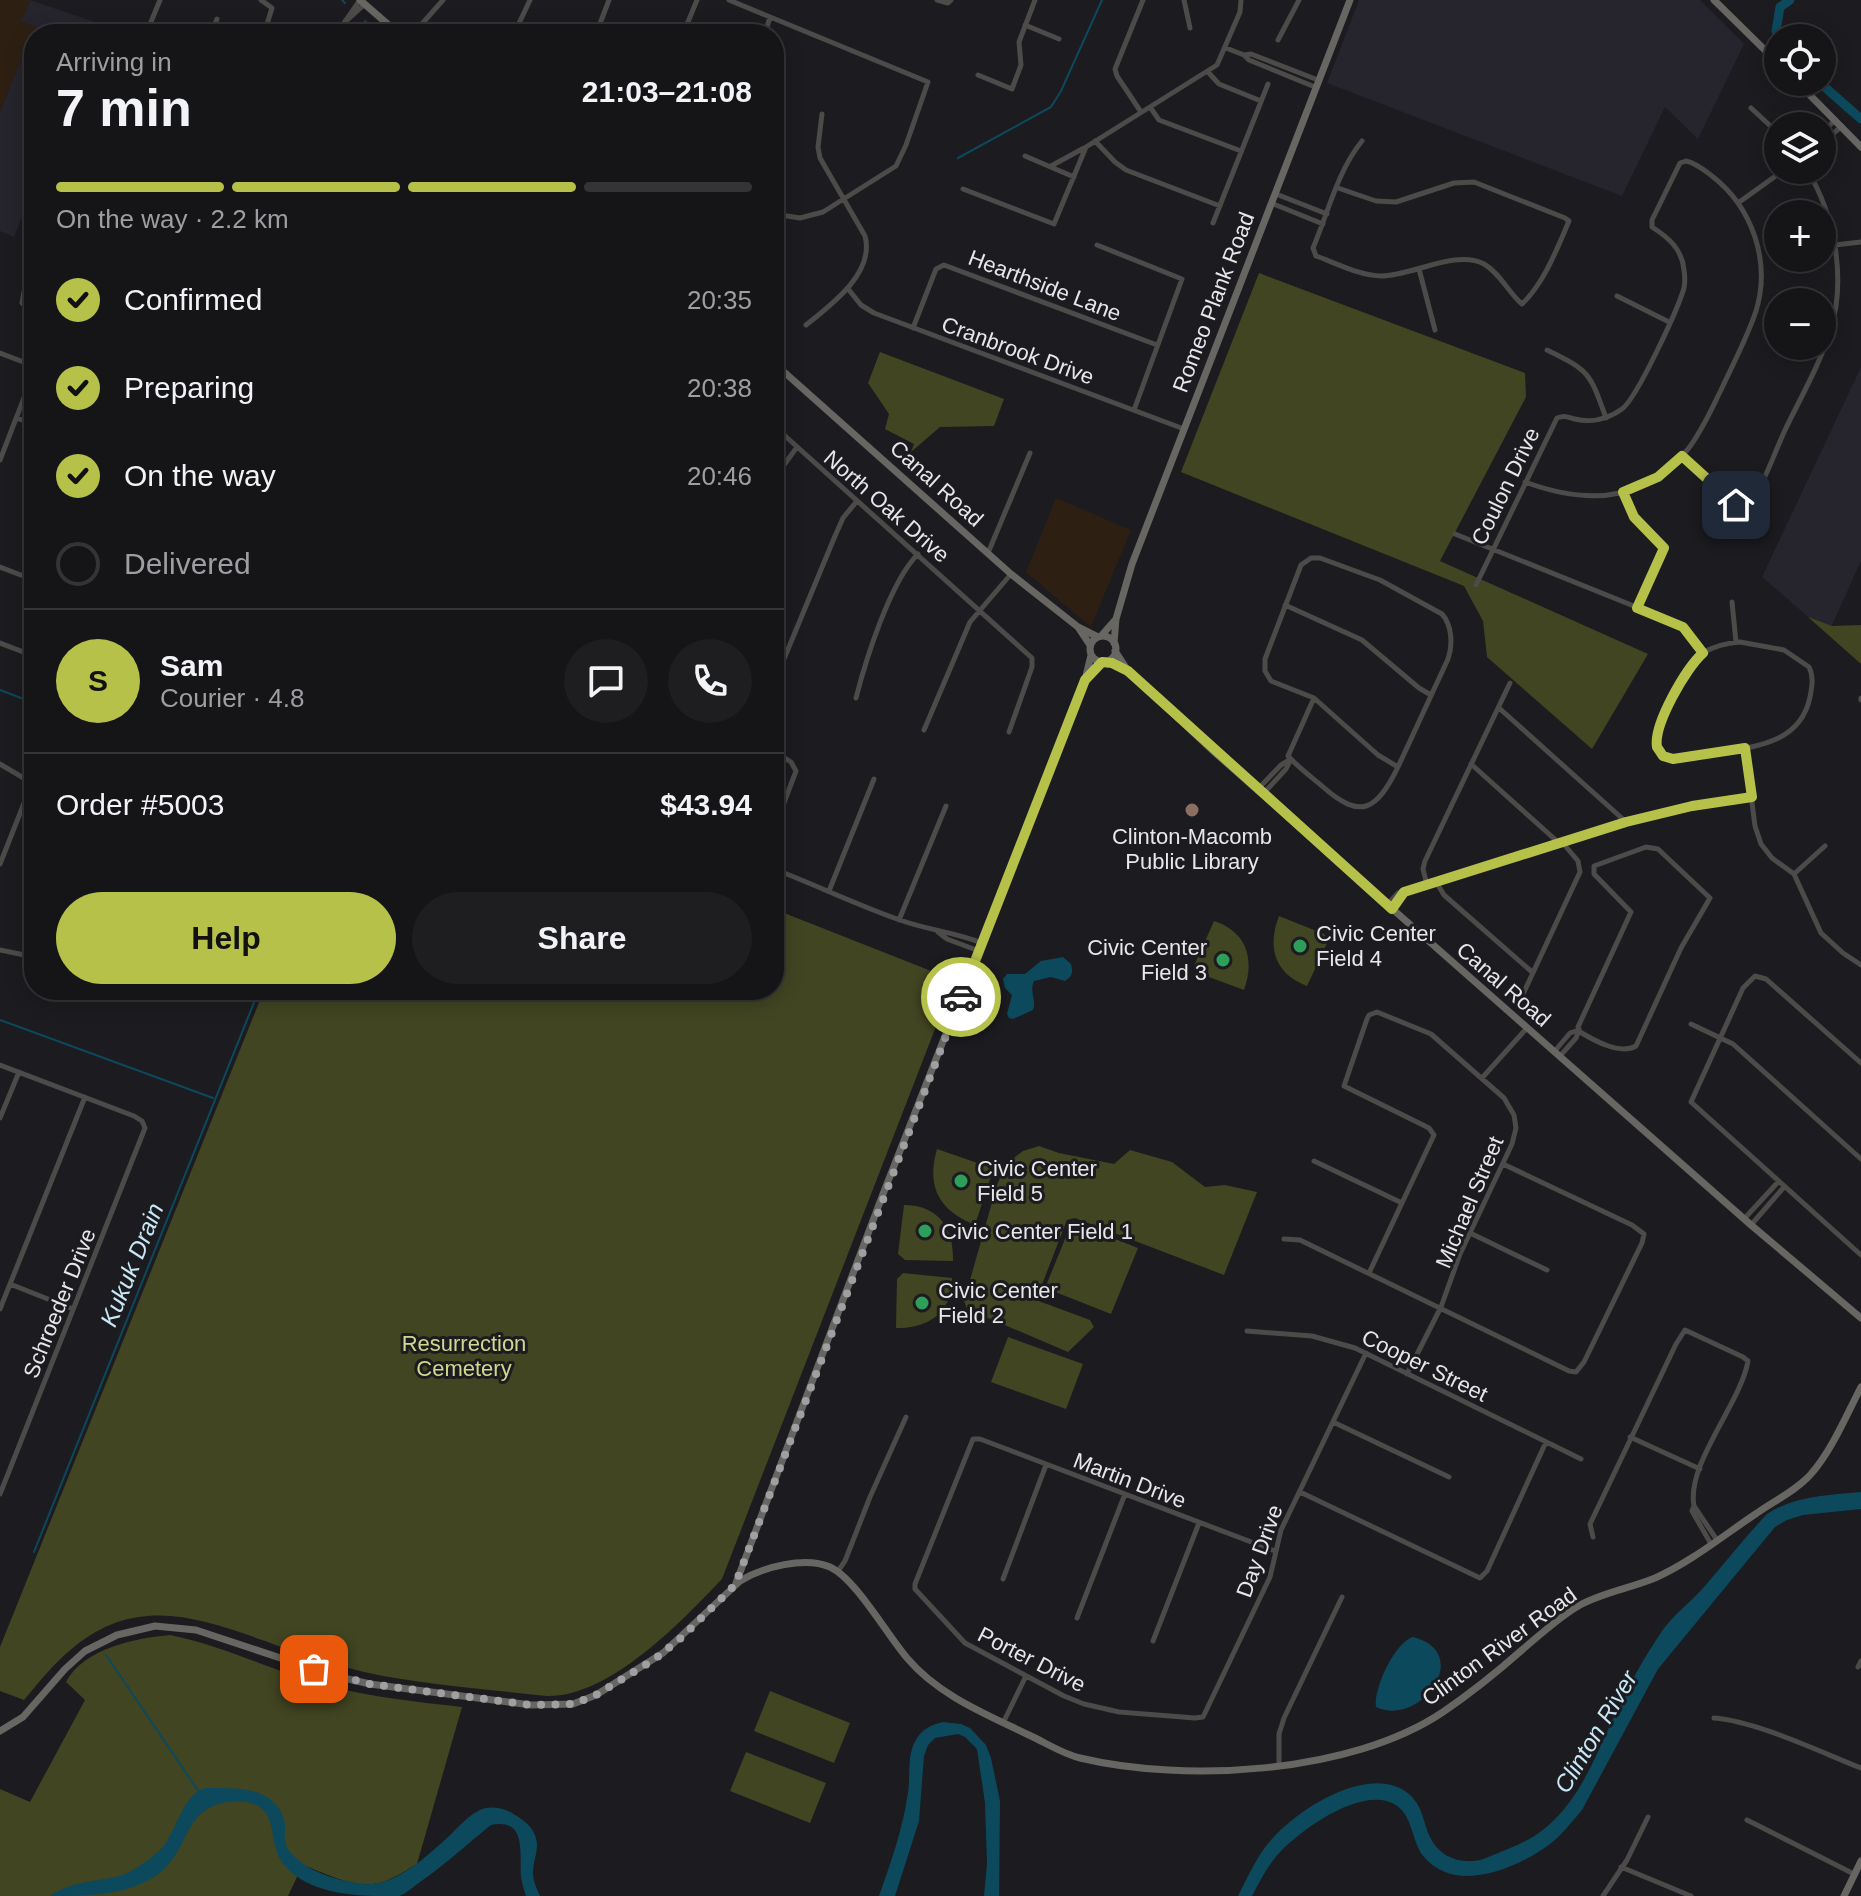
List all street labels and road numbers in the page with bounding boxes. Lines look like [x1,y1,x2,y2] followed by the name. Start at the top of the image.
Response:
[1168,209,1259,396] street label: Romeo Plank Road
[965,245,1125,326] street label: Hearthside Lane
[938,311,1097,390] street label: Cranbrook Drive
[1466,424,1545,549] street label: Coulon Drive
[885,435,988,532] street label: Canal Road
[819,445,954,568] street label: North Oak Drive
[1452,937,1556,1032] street label: Canal Road
[1430,1133,1508,1272] street label: Michael Street
[18,1225,101,1382] street label: Schroeder Drive
[1358,1324,1492,1407] street label: Cooper Street
[1070,1448,1190,1513] street label: Martin Drive
[1231,1502,1288,1601] street label: Day Drive
[1417,1582,1581,1711] street label: Clinton River Road
[974,1622,1090,1697] street label: Porter Drive

